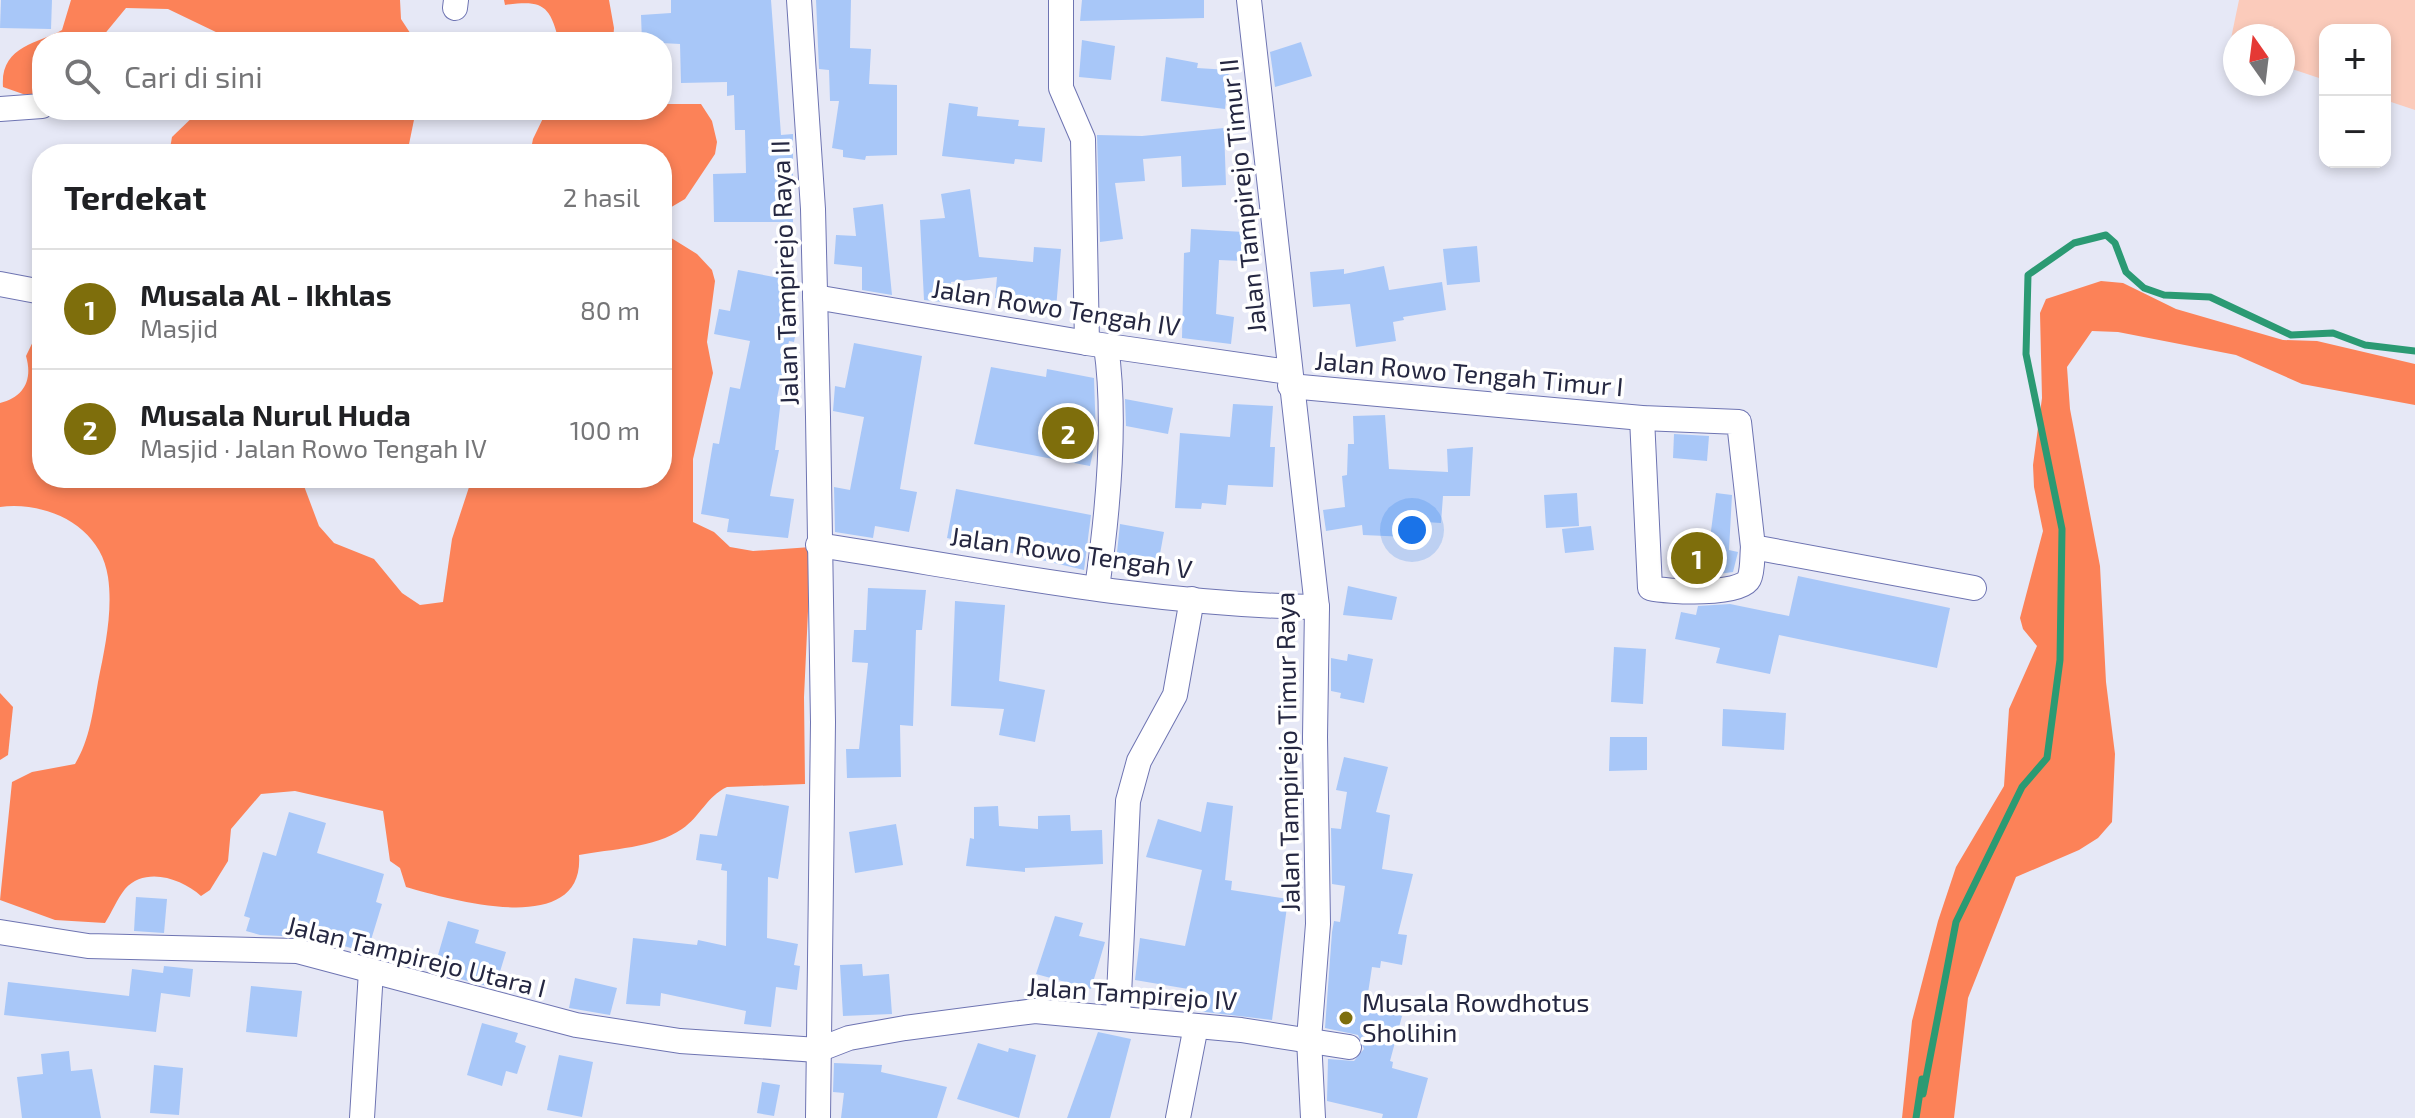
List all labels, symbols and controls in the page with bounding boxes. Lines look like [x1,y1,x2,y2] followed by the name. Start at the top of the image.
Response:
[2223,24,2295,96] north arrow
[2319,24,2391,168] map controls
[2319,24,2391,96] button: +
[32,32,672,120] search box
[60,54,104,98] icon: search
[1212,57,1271,335] street label: Jalan Tampirejo Timur II
[124,58,263,94] text: Cari di sini
[2319,96,2391,168] button: −
[763,140,804,406] street label: Jalan Tampirejo Raya II
[64,176,206,217] text: Terdekat
[563,181,640,212] text: 2 hasil
[930,272,1183,342] street label: Jalan Rowo Tengah IV
[140,276,392,312] text: Musala Al - Ikhlas
[84,294,96,325] text: 1
[580,294,640,325] text: 80 m
[140,312,218,343] text: Masjid
[1313,344,1625,401] street label: Jalan Rowo Tengah Timur I
[140,396,411,432] text: Musala Nurul Huda
[1042,403,1094,463] pin: 2
[82,414,98,445] text: 2
[570,414,640,445] text: 100 m
[140,432,487,463] text: Masjid · Jalan Rowo Tengah IV
[1392,510,1432,550] your location
[948,519,1194,584] street label: Jalan Rowo Tengah V
[1671,528,1723,588] pin: 1
[1268,592,1305,912] street label: Jalan Tampirejo Timur Raya
[283,908,549,1003] street label: Jalan Tampirejo Utara I
[1026,970,1238,1015] street label: Jalan Tampirejo IV
[1362,986,1590,1047] place label: Musala Rowdhotus Sholihin
[1337,1009,1355,1027] marker: Musala Rowdhotus Sholihin

